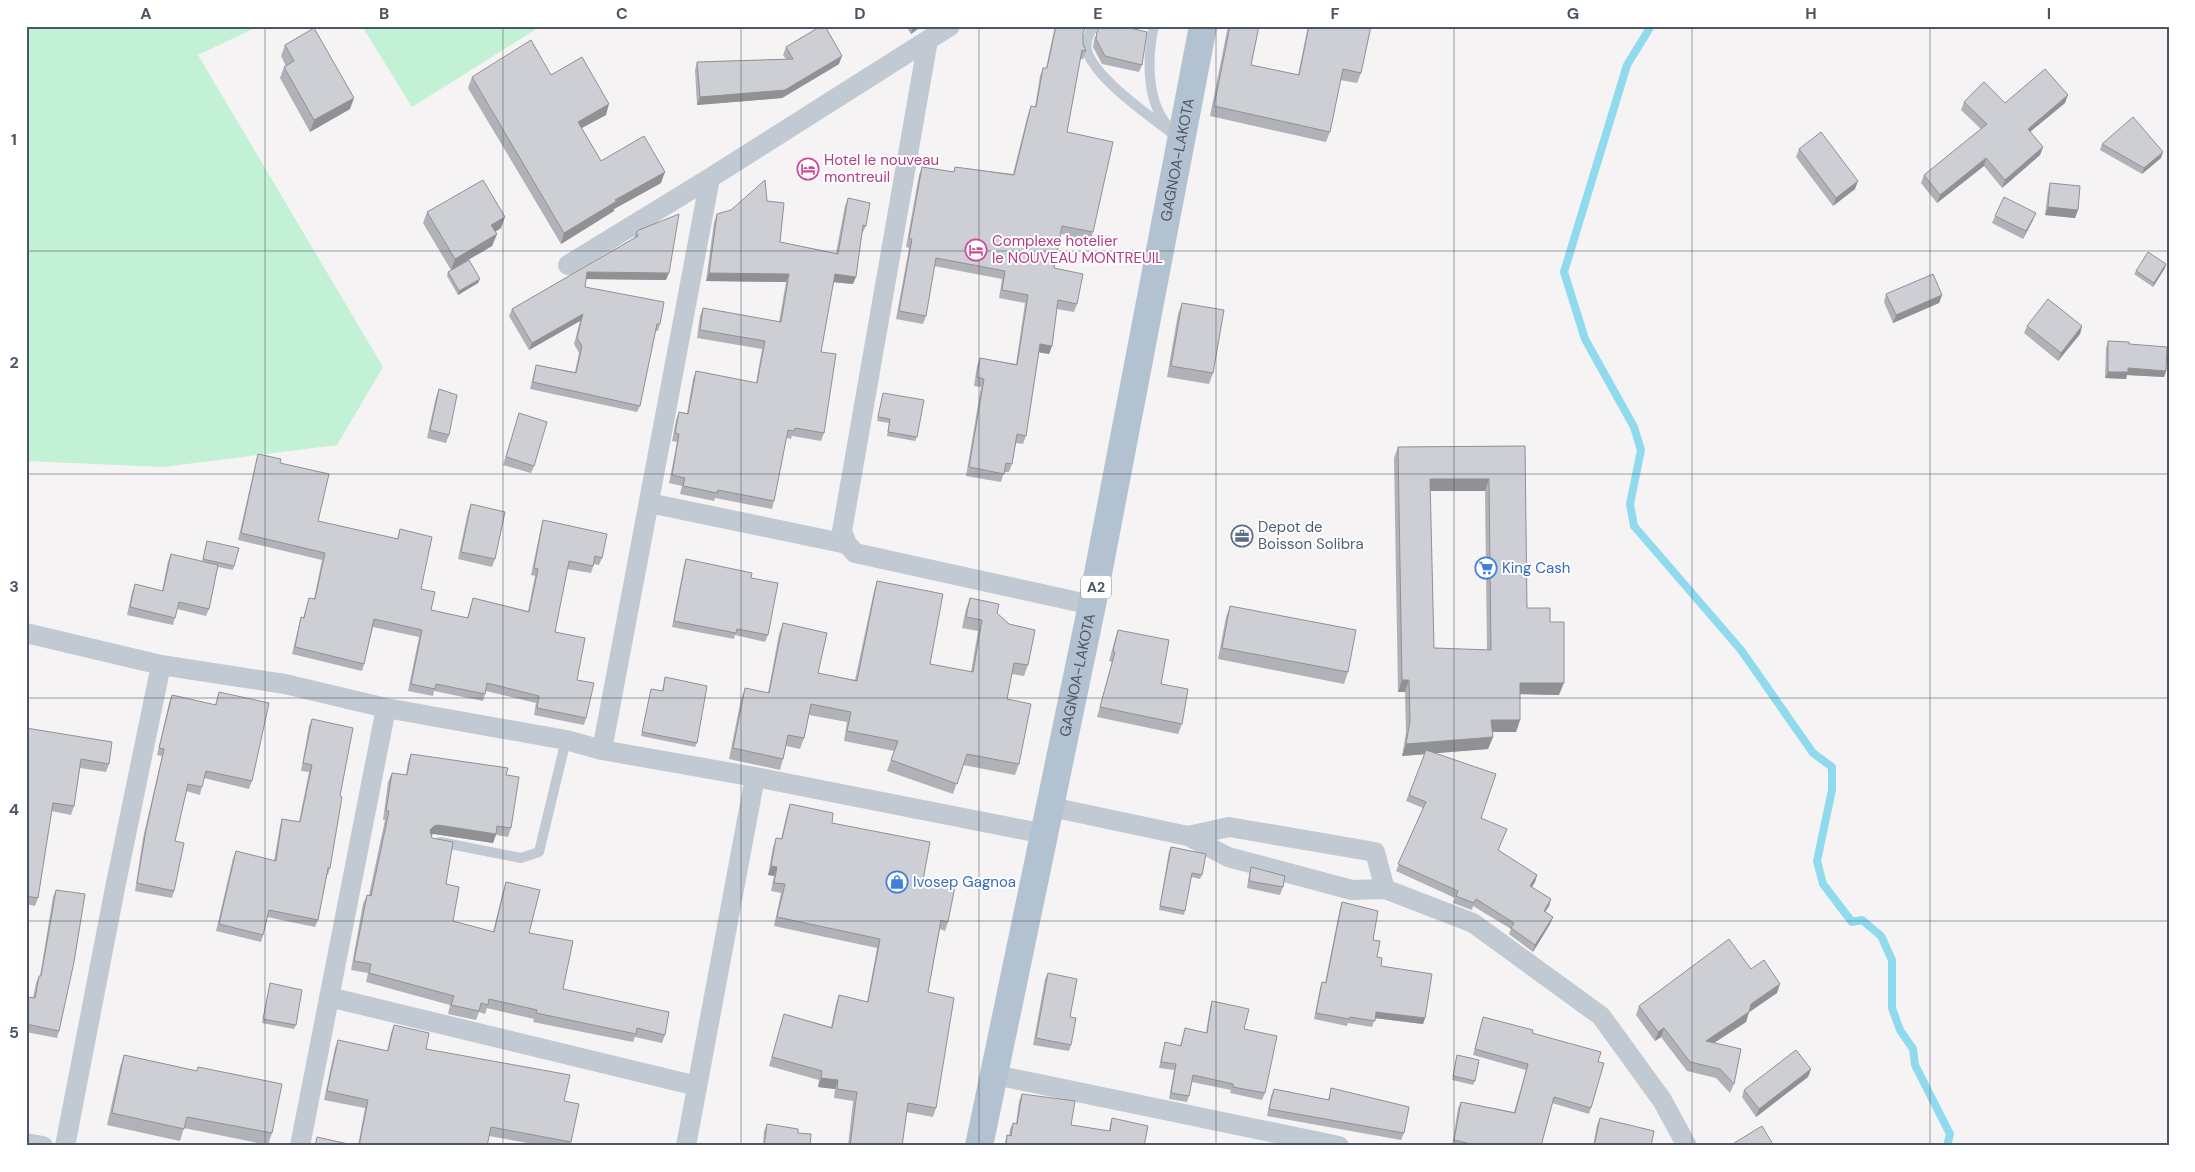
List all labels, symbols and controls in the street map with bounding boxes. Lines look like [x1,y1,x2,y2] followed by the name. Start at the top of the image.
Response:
[140,3,152,24] text: A
[379,3,389,24] text: B
[616,3,628,24] text: C
[854,3,866,24] text: D
[1093,3,1103,24] text: E
[1331,3,1340,24] text: F
[1567,3,1579,24] text: G
[1805,3,1817,24] text: H
[2047,3,2051,24] text: I
[1156,96,1199,223] street label: GAGNOA-LAKOTA
[11,129,17,150] text: 1
[824,150,939,187] place label: Hotel le nouveau montreuil
[796,157,820,181] hotel icon: Hotel le nouveau montreuil
[992,231,1163,268] place label: Complexe hotelier le NOUVEAU MONTREUIL
[964,238,988,262] hotel icon: Complexe hotelier le NOUVEAU MONTREUIL
[9,352,19,373] text: 2
[1258,517,1364,554] place label: Depot de Boisson Solibra
[1230,524,1254,548] office icon: Depot de Boisson Solibra
[1474,556,1498,580] supermarket icon: King Cash
[1502,558,1570,578] place label: King Cash
[9,576,19,597] text: 3
[1081,576,1111,598] road number: A2
[1055,612,1100,739] street label: GAGNOA-LAKOTA
[9,799,19,820] text: 4
[885,870,909,894] shop icon: Ivosep Gagnoa
[913,872,1016,892] place label: Ivosep Gagnoa
[9,1022,19,1043] text: 5

